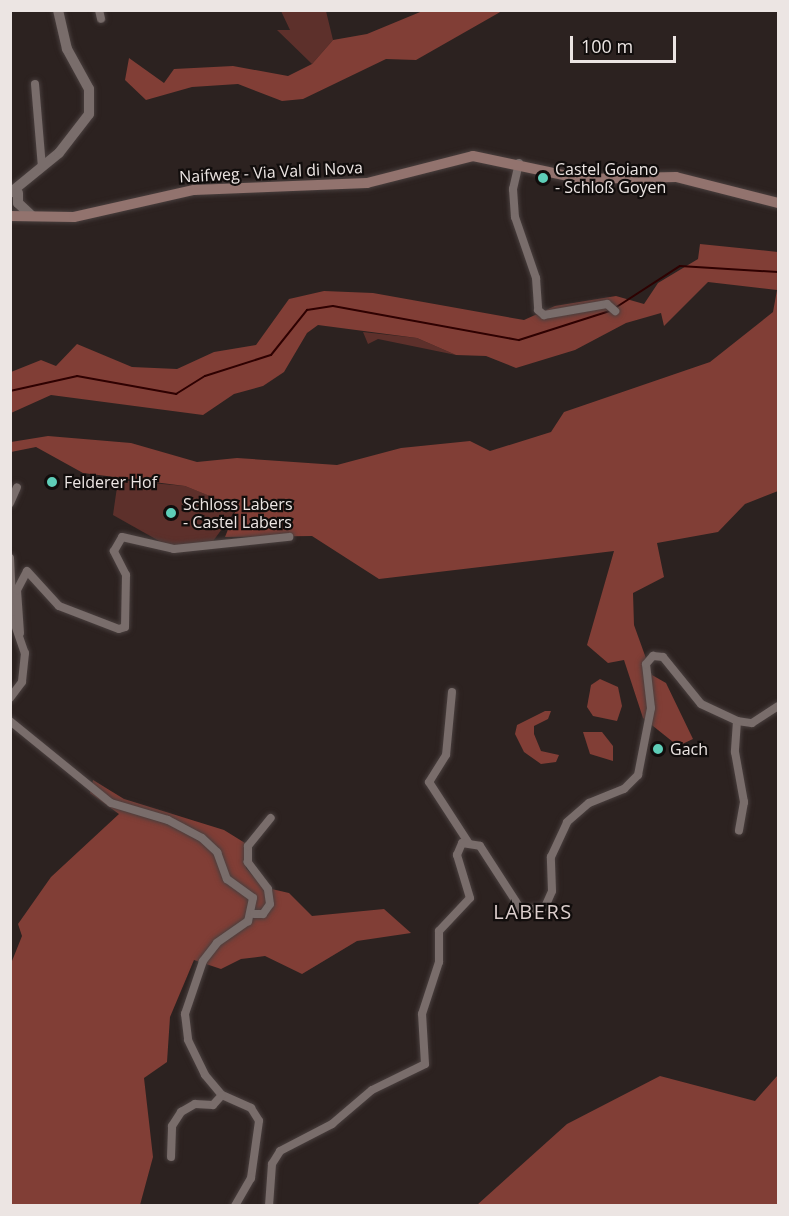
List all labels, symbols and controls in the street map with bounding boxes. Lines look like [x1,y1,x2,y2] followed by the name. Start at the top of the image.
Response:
[573,24,680,62] scale bar
[581,34,633,58] text: 100 m
[179,158,363,186] street label: Naifweg - Via Val di Nova
[555,159,666,197] place label: Castel Goiano - Schloß Goyen
[536,171,550,185] marker: Castel Goiano - Schloß Goyen
[64,472,157,492] place label: Felderer Hof
[45,475,59,489] marker: Felderer Hof
[183,494,292,532] place label: Schloss Labers - Castel Labers
[164,506,178,520] marker: Schloss Labers - Castel Labers
[670,739,708,759] place label: Gach
[651,742,665,756] marker: Gach
[493,899,573,923] district label: LABERS

